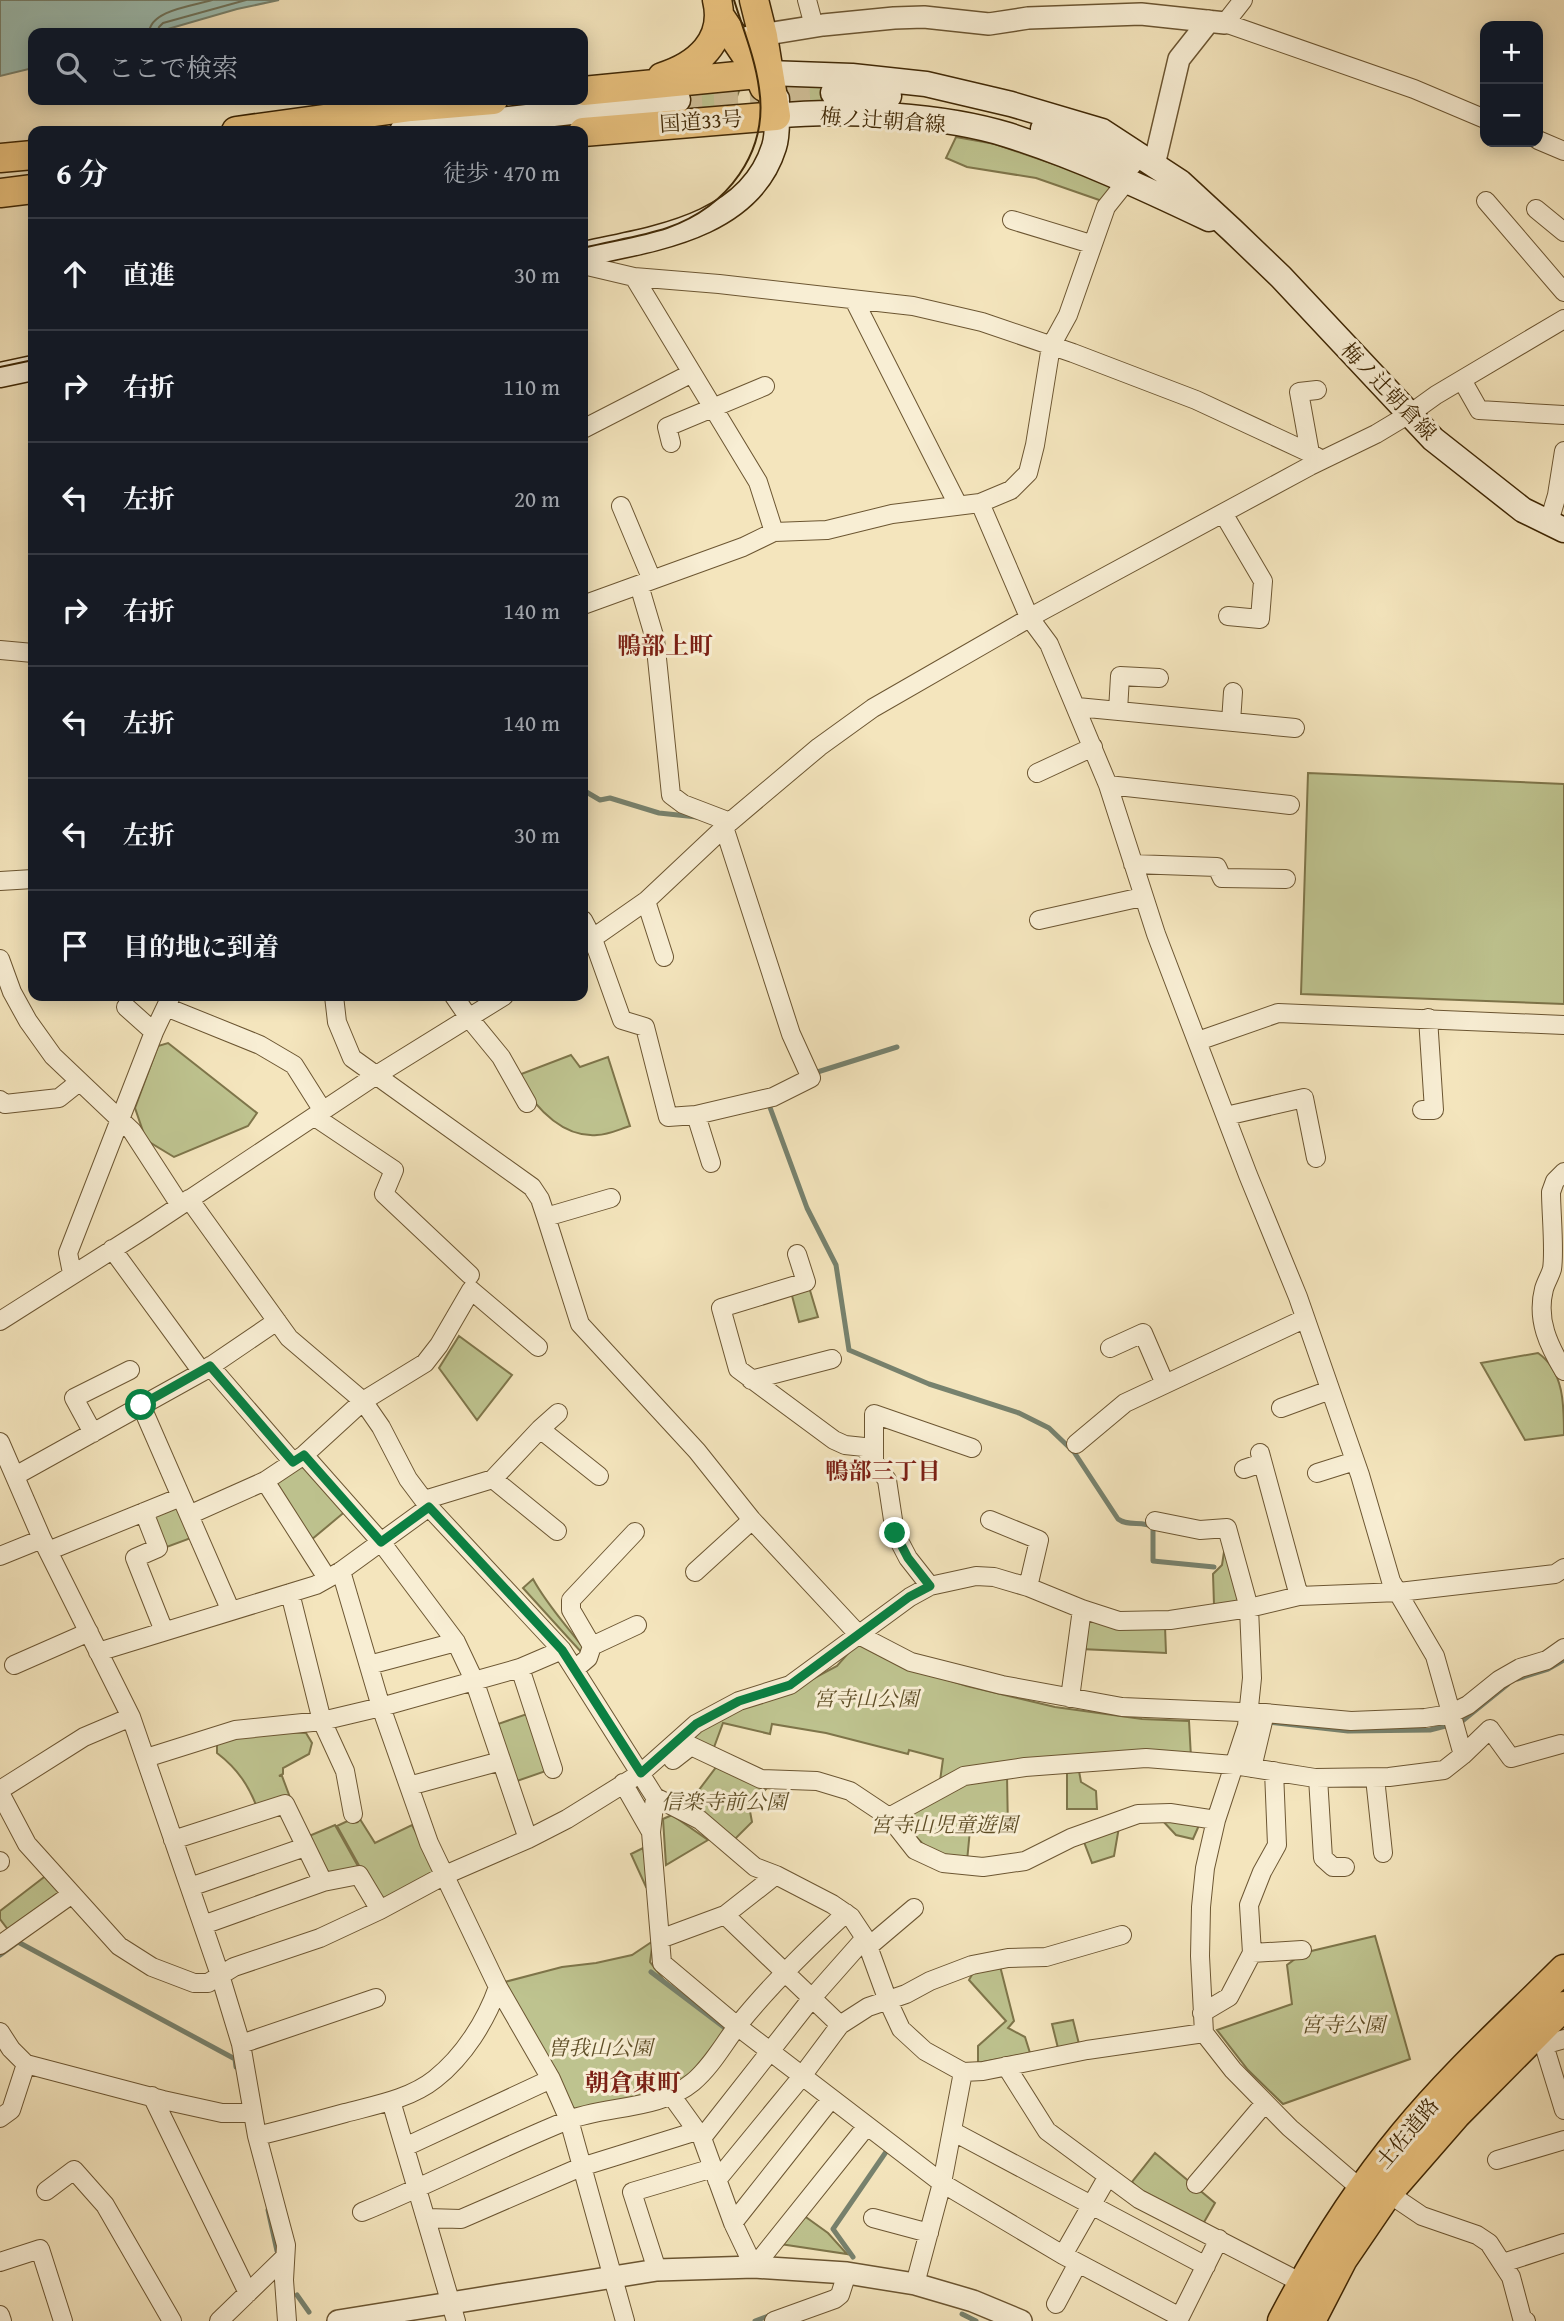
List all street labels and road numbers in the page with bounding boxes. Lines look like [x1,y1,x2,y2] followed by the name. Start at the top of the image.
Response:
[819,100,947,140] street label: 梅ノ辻朝倉線
[658,103,744,139] street label: 国道33号
[1334,335,1444,447] street label: 梅ノ辻朝倉線
[1368,2091,1446,2175] street label: 土佐道路

